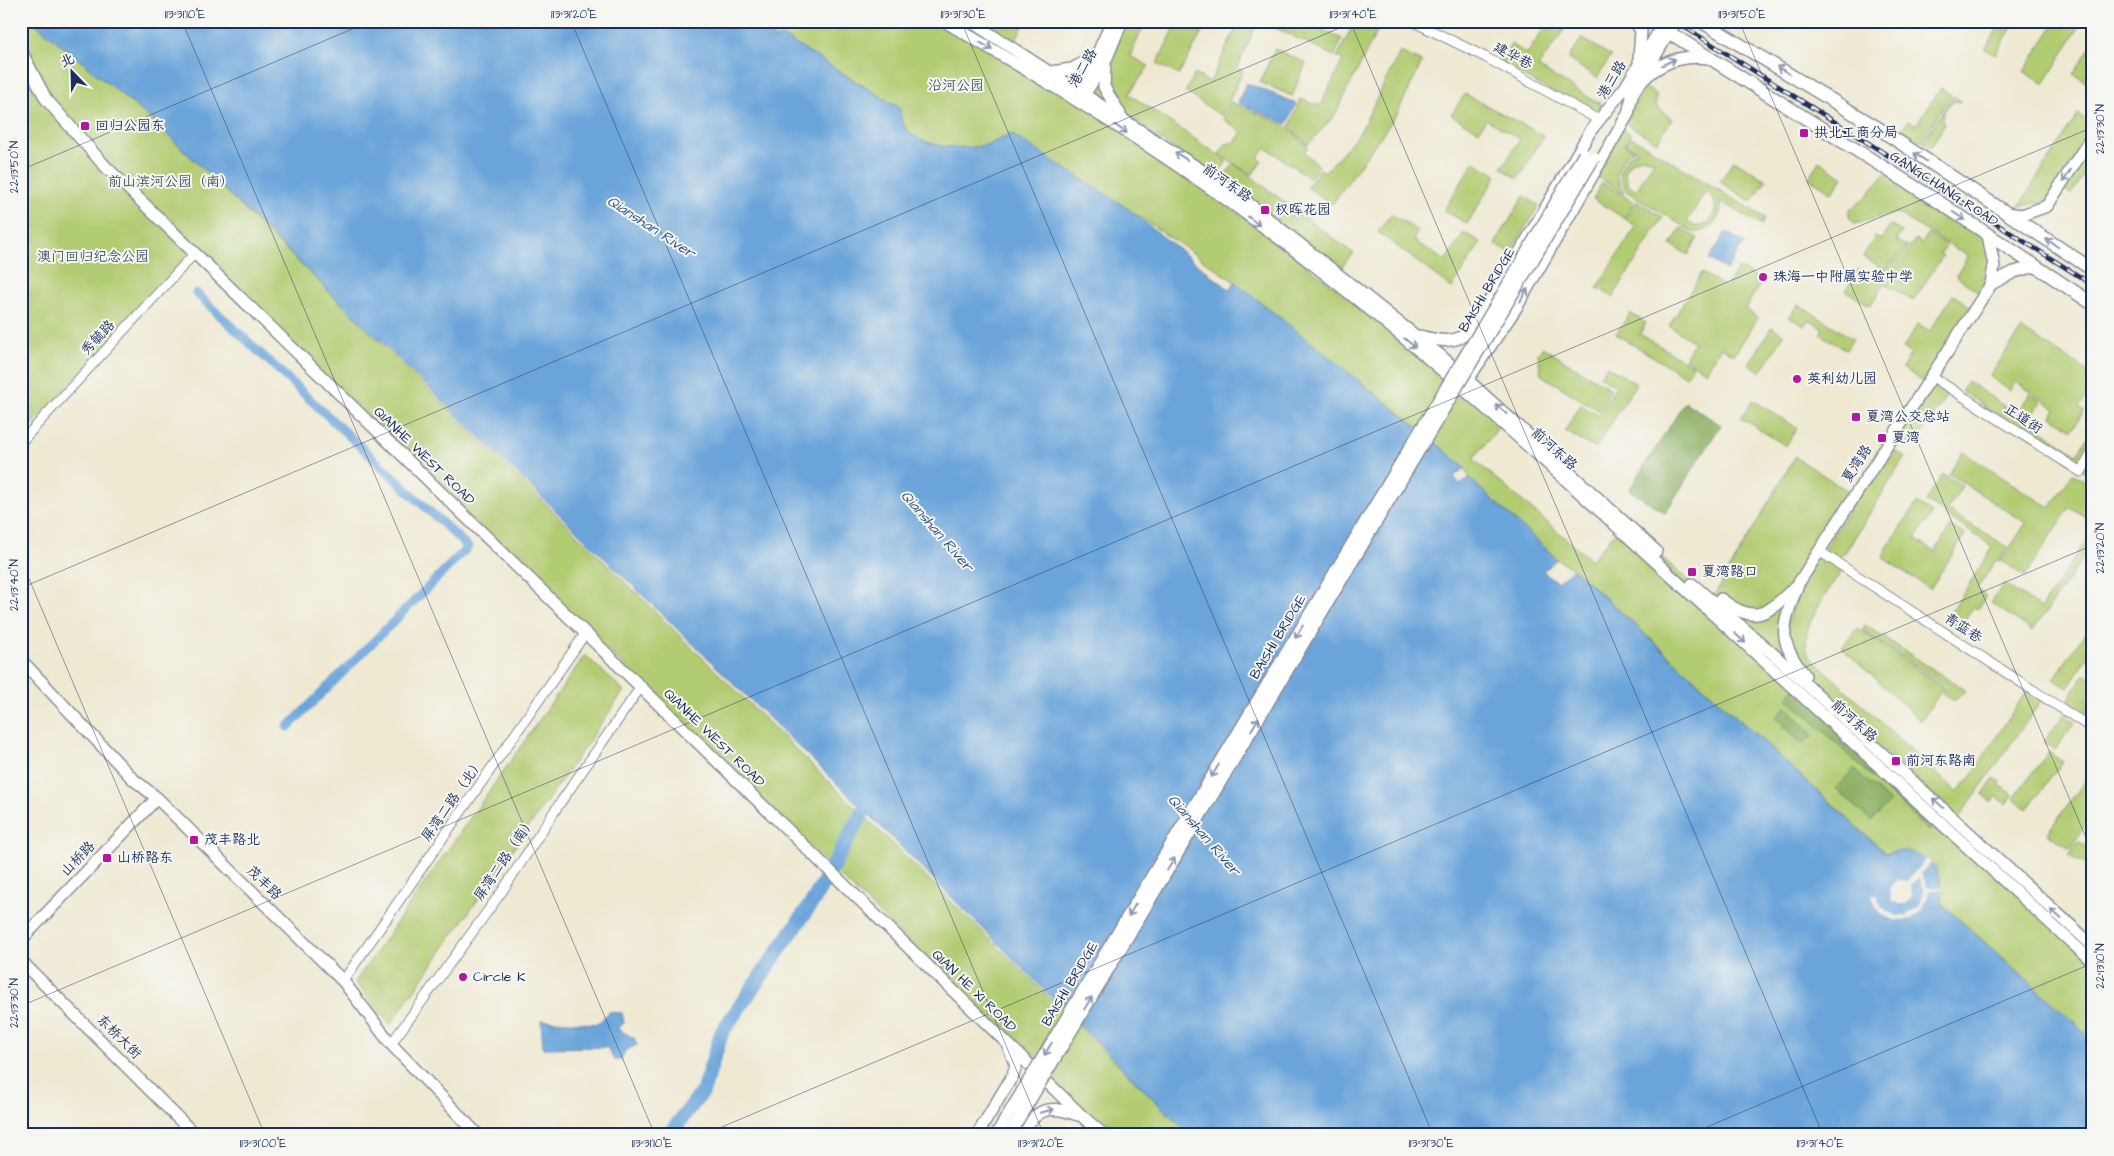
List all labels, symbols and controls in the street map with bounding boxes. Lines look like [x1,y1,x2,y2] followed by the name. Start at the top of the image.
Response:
[165,6,205,23] text: 113°31'10"E
[551,6,597,23] text: 113°31'20"E
[940,6,986,23] text: 113°31'30"E
[1329,6,1377,23] text: 113°31'40"E
[1718,6,1766,23] text: 113°31'50"E
[1490,37,1537,75] street label: 建华巷
[979,41,994,51] one-way arrow
[1064,45,1102,91] street label: 港二路
[48,48,98,98] north arrow
[57,49,78,73] text: 北
[1593,57,1631,103] street label: 港三路
[1661,57,1676,66] one-way arrow
[1776,65,1790,75] one-way arrow
[928,76,984,96] park label: 沿河公园
[2092,104,2109,154] text: 22°13'30"N
[95,116,165,136] place label: 回归公园东
[79,120,91,132] marker: 回归公园东
[1814,123,1898,143] place label: 拱北工商分局
[1113,124,1127,134] one-way arrow
[1798,127,1810,139] marker: 拱北工商分局
[6,140,23,193] text: 22°13'50"N
[1886,146,2002,232] street label: GANGCHANG ROAD
[1174,151,1188,161] one-way arrow
[1913,152,1927,162] one-way arrow
[1198,159,1256,207] street label: 前河东路
[2062,169,2072,183] one-way arrow
[108,172,234,192] park label: 前山滨河公园（南）
[603,191,701,264] water label: Qianshan River
[1275,200,1331,220] place label: 权晖花园
[1259,204,1271,216] marker: 权晖花园
[1952,211,1966,221] one-way arrow
[1247,216,1261,226] one-way arrow
[2045,238,2059,249] one-way arrow
[1454,243,1520,336] street label: BAISHI BRIDGE
[37,247,149,267] park label: 澳门回归纪念公园
[1773,267,1913,287] place label: 珠海一中附属实验中学
[1757,271,1769,283] marker: 珠海一中附属实验中学
[1519,288,1529,302] one-way arrow
[76,316,120,360] street label: 秀毓路
[1403,338,1416,349] one-way arrow
[1807,369,1877,389] place label: 英利幼儿园
[1791,373,1803,385] marker: 英利幼儿园
[2000,399,2046,439] street label: 正道街
[369,402,479,510] street label: QIANHE WEST ROAD
[1495,403,1508,415] one-way arrow
[1866,407,1950,427] place label: 夏湾公交总站
[1850,411,1862,423] marker: 夏湾公交总站
[1527,423,1581,475] street label: 前河东路
[1892,428,1920,448] place label: 夏湾
[1876,432,1888,444] marker: 夏湾
[1837,441,1877,487] street label: 夏湾路
[896,486,979,577] water label: Qianshan River
[2092,522,2109,573] text: 22°13'20"N
[6,559,23,611] text: 22°13'40"N
[1702,562,1758,582] place label: 夏湾路口
[1686,566,1698,578] marker: 夏湾路口
[1245,590,1311,683] street label: BAISHI BRIDGE
[1940,608,1987,648] street label: 青蓝巷
[1294,624,1304,638] one-way arrow
[1733,632,1746,644] one-way arrow
[659,684,769,792] street label: QIANHE WEST ROAD
[1827,695,1881,747] street label: 前河东路
[1250,718,1260,732] one-way arrow
[1906,751,1976,771] place label: 前河东路南
[417,754,489,846] street label: 屏湾二路（北）
[1890,755,1902,767] marker: 前河东路南
[1210,763,1220,777] one-way arrow
[1163,790,1246,881] water label: Qianshan River
[1931,797,1944,809] one-way arrow
[469,813,541,905] street label: 屏湾二路（南）
[204,830,260,850] place label: 茂丰路北
[188,834,200,846] marker: 茂丰路北
[56,837,100,881] street label: 山桥路
[117,848,173,868] place label: 山桥路东
[101,852,113,864] marker: 山桥路东
[1167,857,1177,871] one-way arrow
[242,861,286,905] street label: 茂丰路
[1126,903,1136,917] one-way arrow
[2050,908,2063,920] one-way arrow
[1037,937,1103,1030] street label: BAISHI BRIDGE
[2092,943,2109,989] text: 22°13'10"N
[927,945,1021,1037] street label: QIAN HE XI ROAD
[473,967,526,987] place label: Circle K
[457,971,469,983] marker: Circle K
[6,978,23,1028] text: 22°13'30"N
[1083,996,1093,1010] one-way arrow
[92,1010,146,1064] street label: 东桥大街
[1042,1042,1052,1056] one-way arrow
[1039,1106,1055,1115] one-way arrow
[240,1135,286,1152] text: 113°31'00"E
[632,1135,672,1152] text: 113°31'10"E
[1018,1135,1064,1152] text: 113°31'20"E
[1408,1135,1454,1152] text: 113°31'30"E
[1796,1135,1844,1152] text: 113°31'40"E

